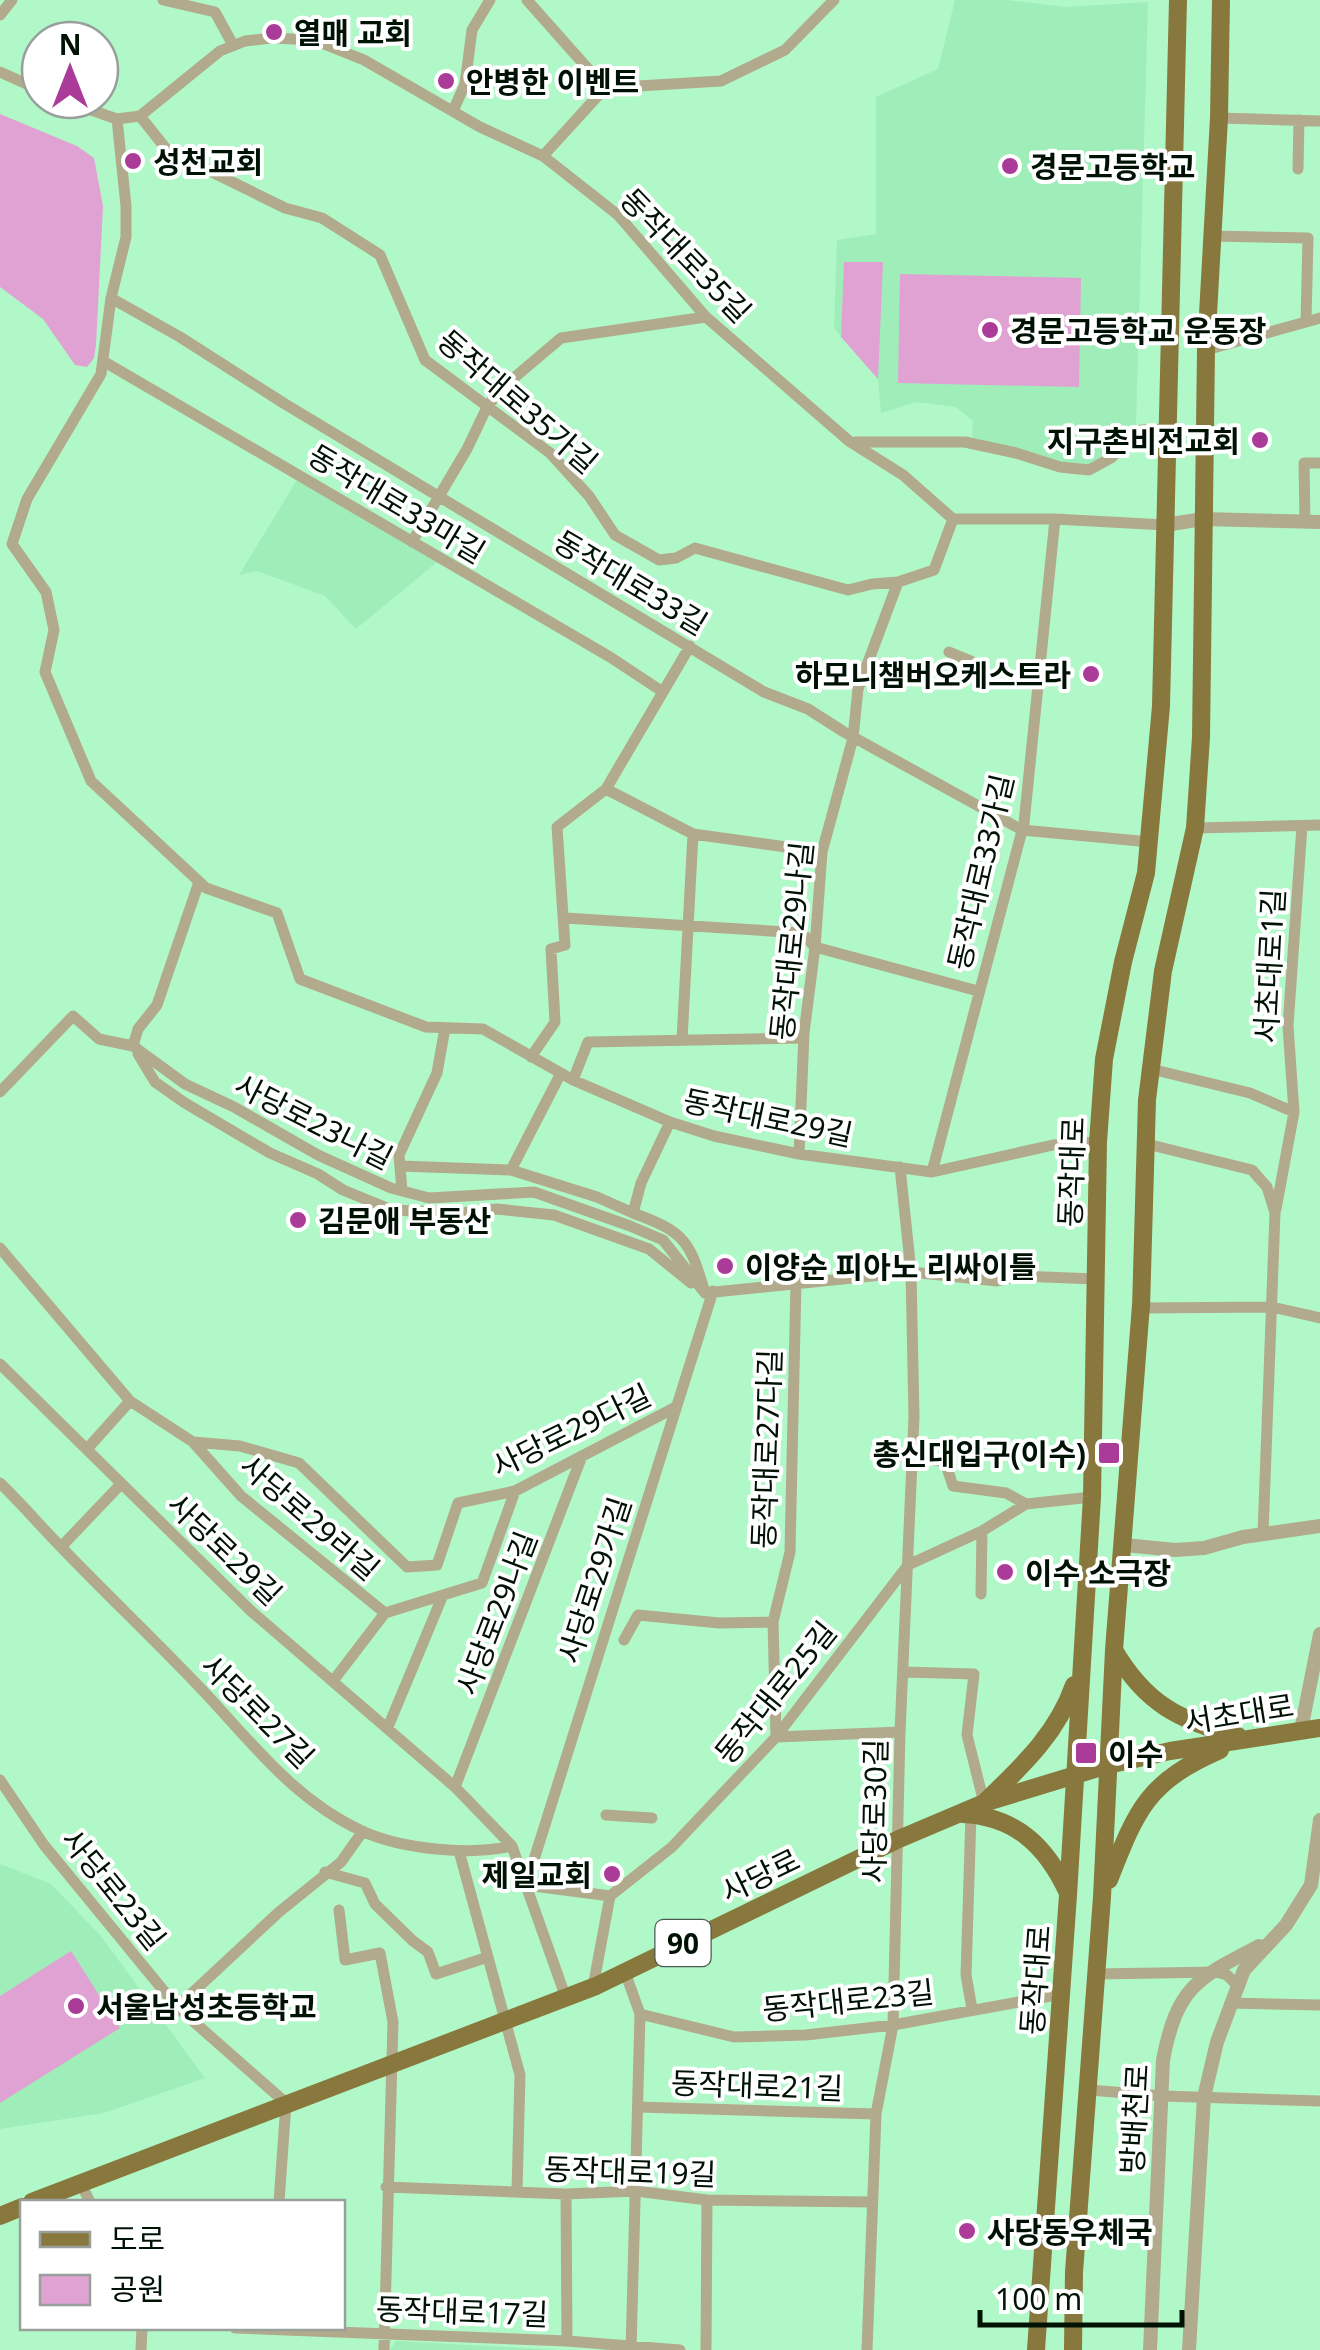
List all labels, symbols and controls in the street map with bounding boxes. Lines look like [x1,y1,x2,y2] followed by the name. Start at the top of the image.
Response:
[294,12,412,53] place label: 열매 교회
[20,20,120,120] north arrow
[263,21,285,43] marker: 열매 교회
[59,25,81,63] text: N
[466,61,639,102] place label: 안병한 이벤트
[435,70,457,92] marker: 안병한 이벤트
[153,141,263,182] place label: 성천교회
[1030,146,1196,187] place label: 경문고등학교
[122,150,144,172] marker: 성천교회
[999,155,1021,177] marker: 경문고등학교
[611,179,761,331] street label: 동작대로35길
[1010,310,1267,351] place label: 경문고등학교 운동장
[979,319,1001,341] marker: 경문고등학교 운동장
[429,320,607,482] street label: 동작대로35가길
[1047,420,1240,461] place label: 지구촌비전교회
[1249,429,1271,451] marker: 지구촌비전교회
[301,434,493,572] street label: 동작대로33마길
[547,520,715,644] street label: 동작대로33길
[795,654,1071,695] place label: 하모니챔버오케스트라
[1080,663,1102,685] marker: 하모니챔버오케스트라
[938,770,1022,974] street label: 동작대로33가길
[760,839,822,1043] street label: 동작대로29나길
[1244,887,1294,1045] street label: 서초대로1길
[228,1064,400,1178] street label: 사당로23나길
[679,1079,857,1155] street label: 동작대로29길
[1049,1116,1093,1228] street label: 동작대로
[318,1200,491,1241] place label: 김문애 부동산
[287,1209,309,1231] marker: 김문애 부동산
[745,1246,1037,1287] place label: 이양순 피아노 리싸이틀
[714,1255,736,1277] marker: 이양순 피아노 리싸이틀
[742,1348,790,1550] street label: 동작대로27다길
[485,1374,657,1486] street label: 사당로29다길
[872,1433,1086,1474] place label: 총신대입구(이수)
[1096,1440,1122,1466] marker: 총신대입구(이수)
[232,1445,388,1589] street label: 사당로29라길
[159,1484,291,1614] street label: 사당로29길
[548,1492,640,1668] street label: 사당로29가길
[446,1525,546,1701] street label: 사당로29나길
[1025,1552,1171,1593] place label: 이수 소극장
[994,1561,1016,1583] marker: 이수 소극장
[705,1612,845,1772] street label: 동작대로25길
[192,1645,324,1777] street label: 사당로27길
[1181,1684,1297,1742] street label: 서초대로
[1108,1733,1163,1774] place label: 이수
[852,1738,896,1884] street label: 사당로30길
[1073,1740,1099,1766] marker: 이수
[53,1820,175,1958] street label: 사당로23길
[714,1838,806,1912] street label: 사당로
[482,1854,592,1895] place label: 제일교회
[601,1863,623,1885] marker: 제일교회
[656,1920,710,1966] road number: 90
[1011,1924,1059,2036] street label: 동작대로
[760,1971,936,2029] street label: 동작대로23길
[96,1986,317,2027] place label: 서울남성초등학교
[65,1995,87,2017] marker: 서울남성초등학교
[670,2062,844,2108] street label: 동작대로21길
[1111,2063,1157,2175] street label: 방배천로
[543,2148,717,2194] street label: 동작대로19길
[20,2200,345,2330] legend
[987,2211,1153,2252] place label: 사당동우체국
[110,2218,165,2259] text: 도로
[956,2220,978,2242] marker: 사당동우체국
[980,2265,1182,2327] scale bar
[110,2268,165,2309] text: 공원
[995,2278,1082,2319] text: 100 m
[375,2288,549,2334] street label: 동작대로17길

